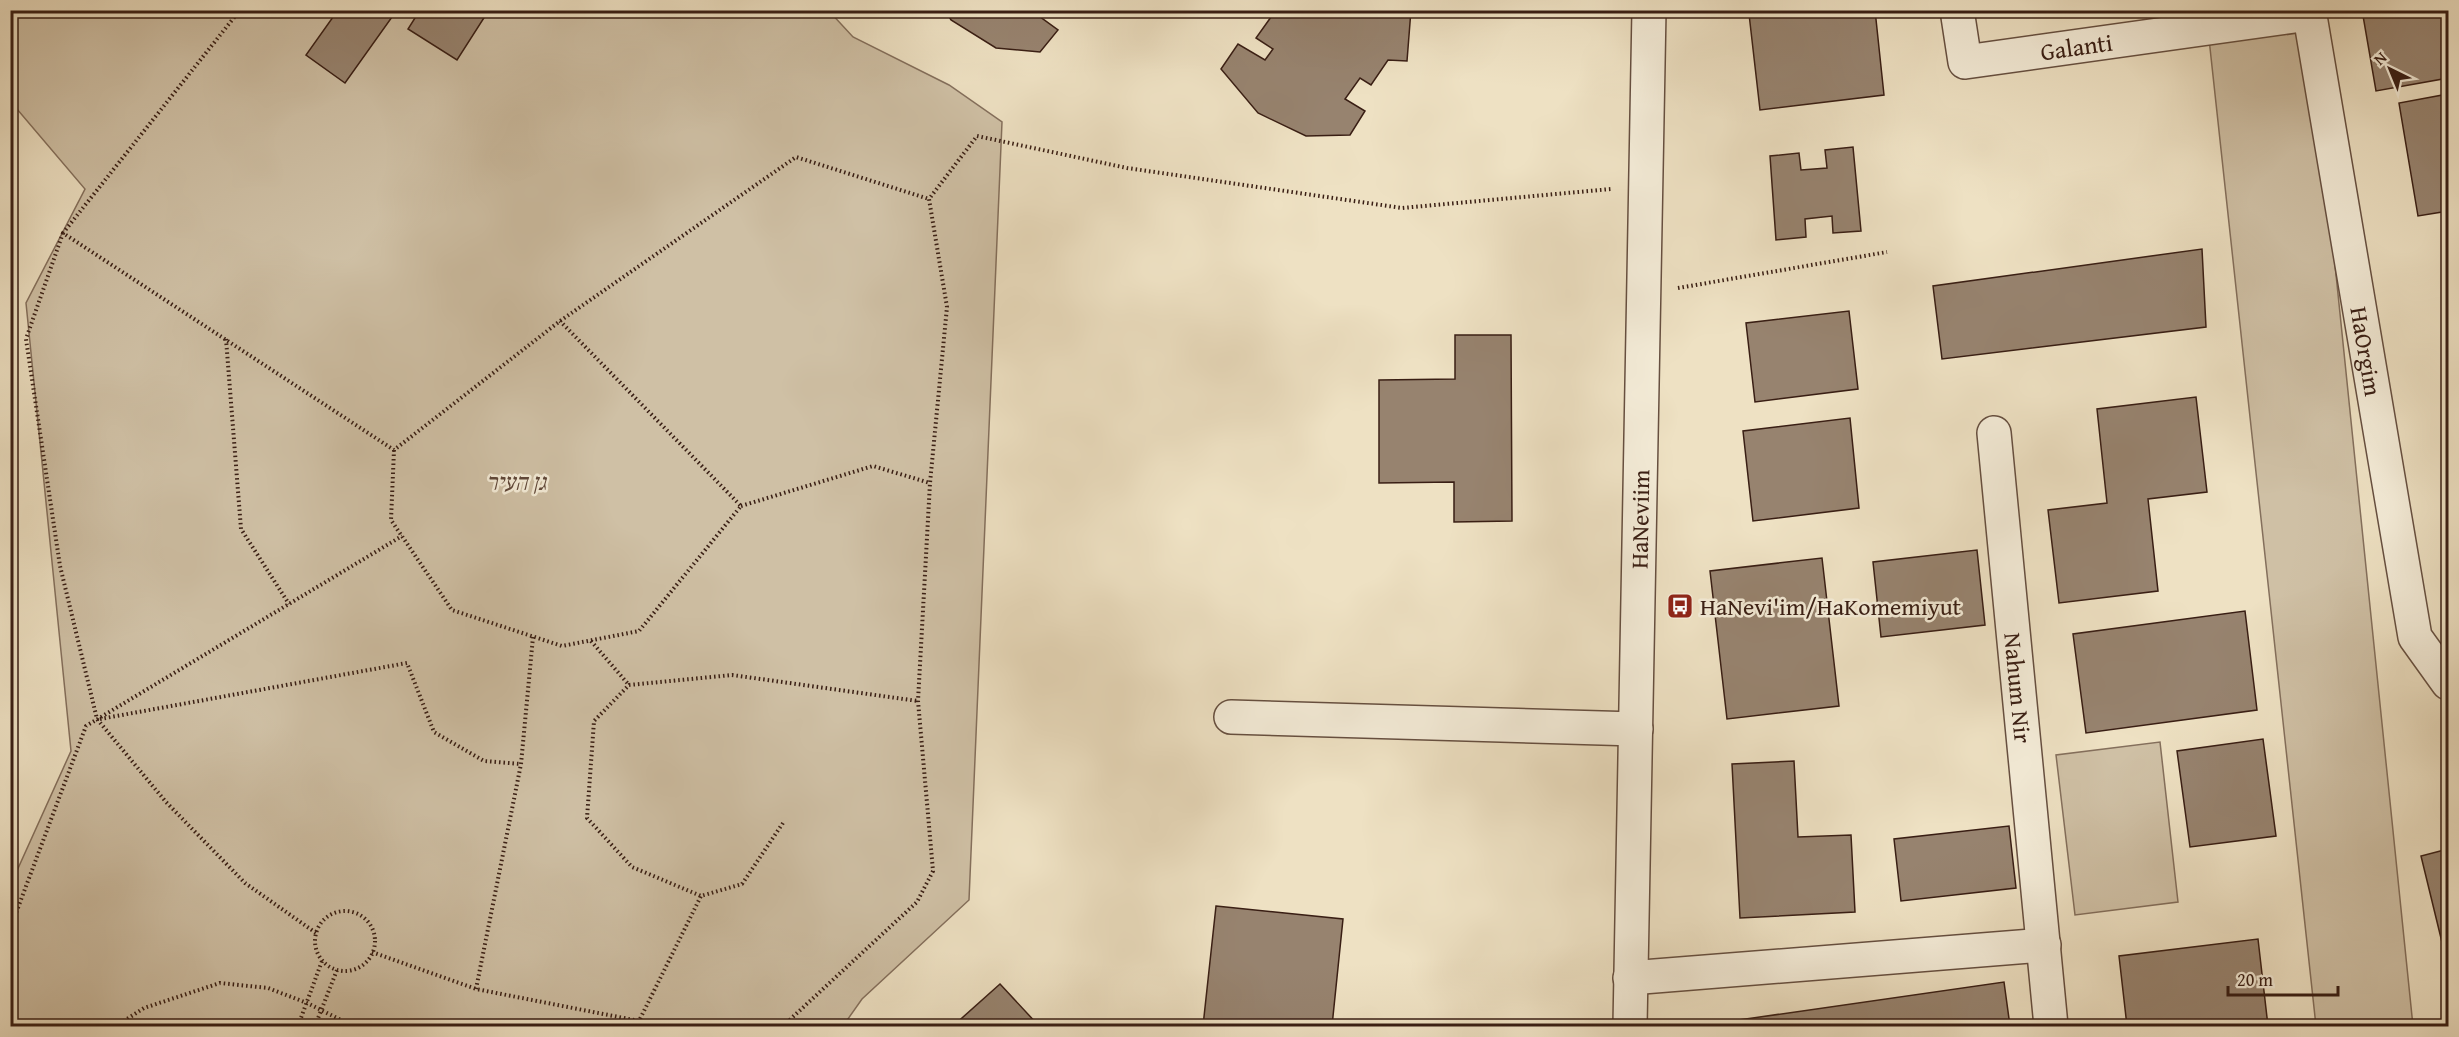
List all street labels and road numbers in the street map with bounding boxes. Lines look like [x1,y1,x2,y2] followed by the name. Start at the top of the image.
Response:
[2038,24,2115,69] street label: Galanti
[2342,304,2392,399] street label: HaOrgim
[1621,469,1658,569] street label: HaNeviim
[1996,631,2041,745] street label: Nahum Nir

